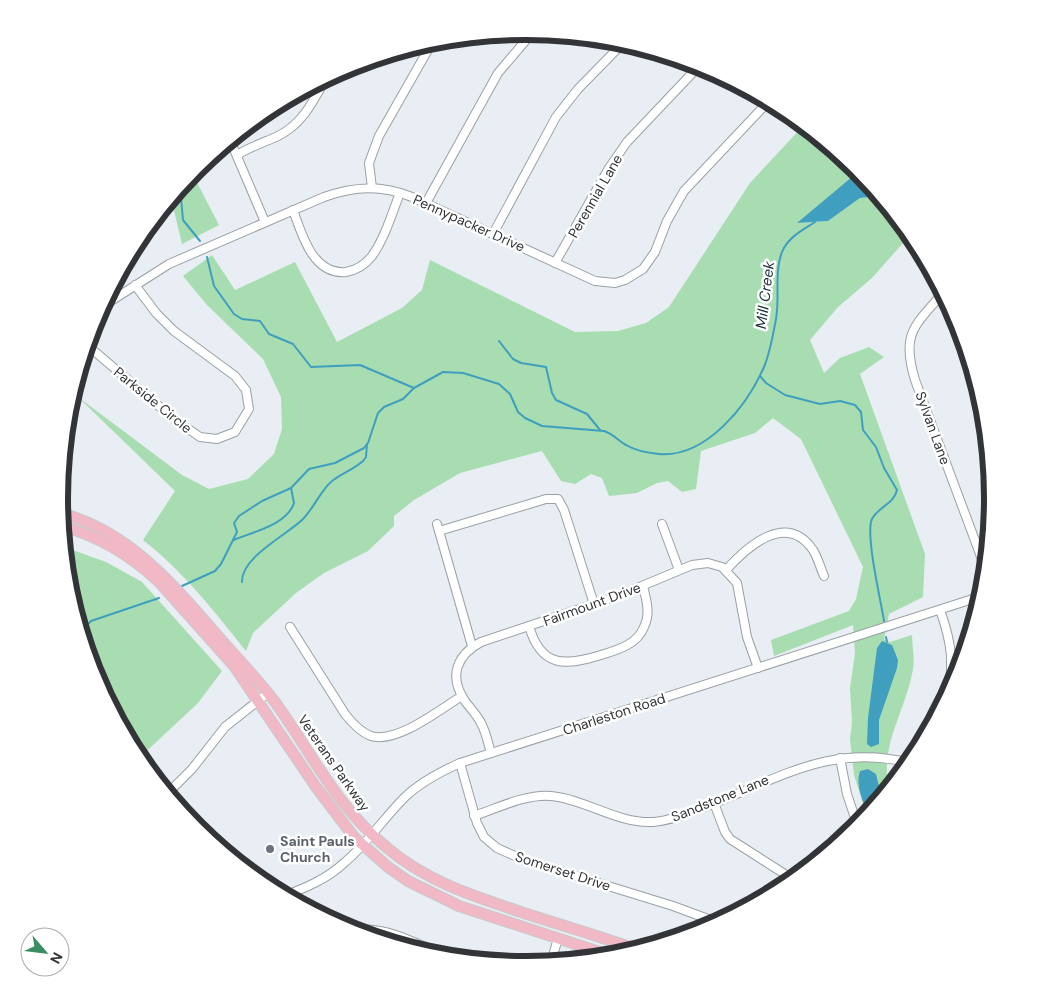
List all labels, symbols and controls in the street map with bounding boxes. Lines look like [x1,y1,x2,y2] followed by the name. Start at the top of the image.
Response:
[564,151,626,241] street label: Perennial Lane
[410,190,528,256] street label: Pennypacker Drive
[751,260,779,330] water label: Mill Creek
[110,363,196,437] street label: Parkside Circle
[911,389,955,467] street label: Sylvan Lane
[541,578,643,630] street label: Fairmount Drive
[561,689,667,739] street label: Charleston Road
[294,711,374,815] street label: Veterans Parkway
[669,770,771,826] street label: Sandstone Lane
[280,832,355,866] place label: Saint Pauls Church
[264,843,276,855] marker: Saint Pauls Church
[513,847,613,895] street label: Somerset Drive
[20,927,70,977] north arrow
[46,949,67,967] text: N

